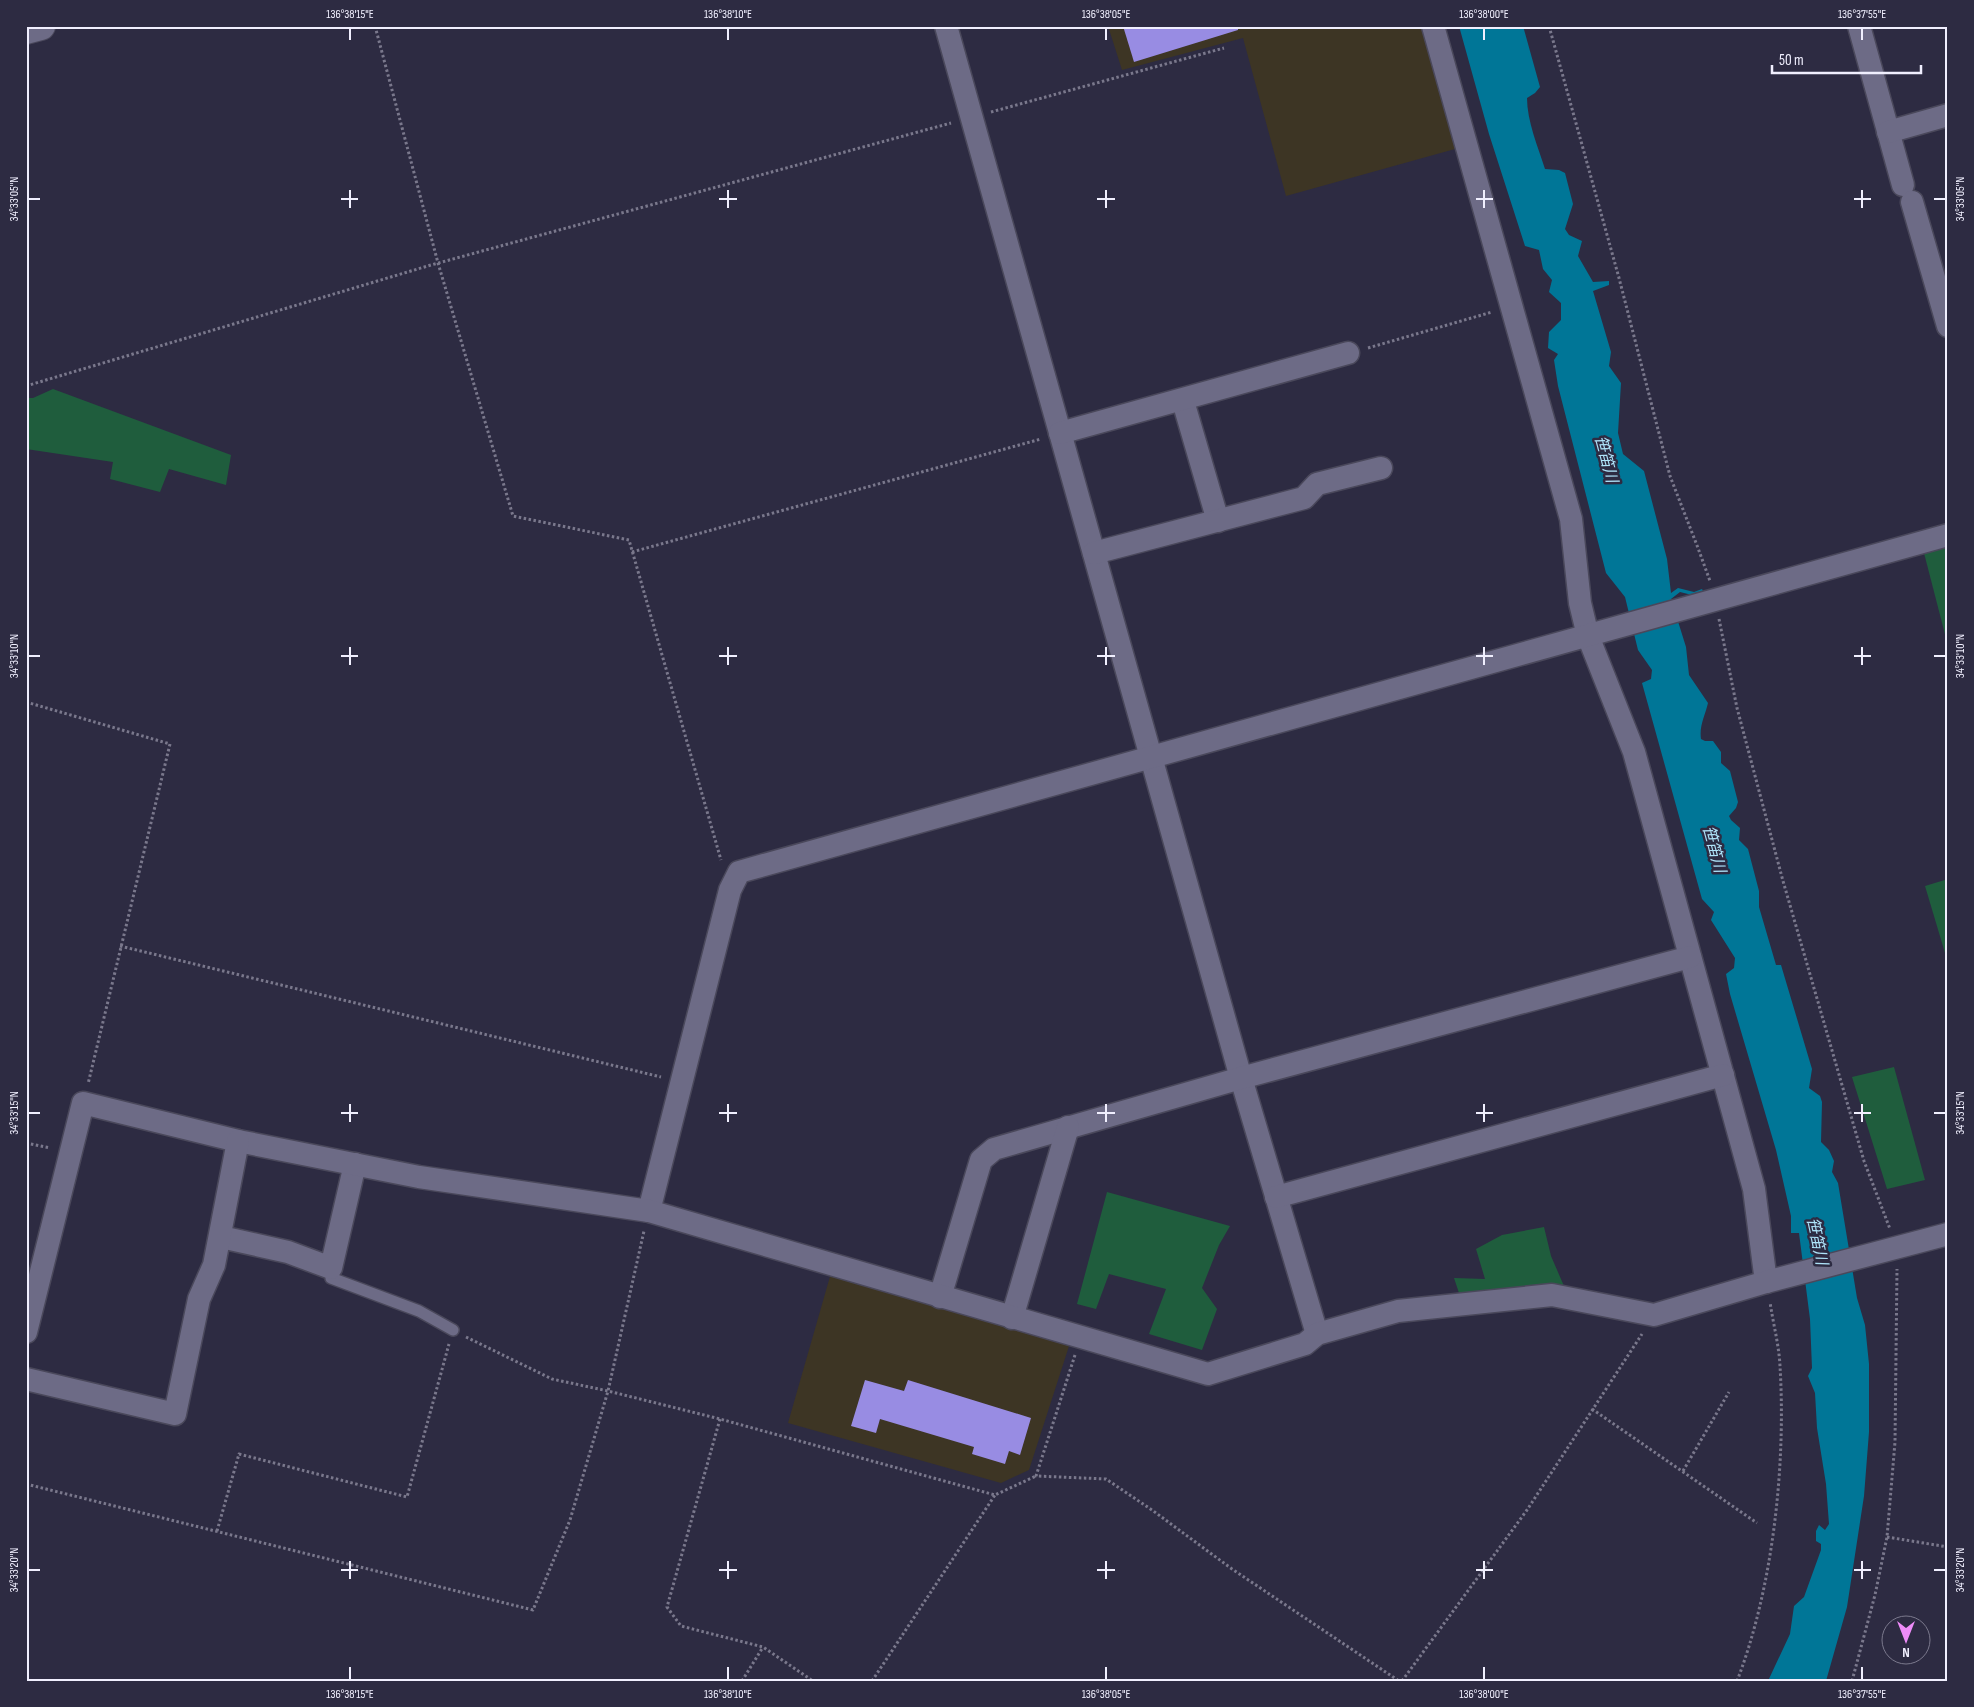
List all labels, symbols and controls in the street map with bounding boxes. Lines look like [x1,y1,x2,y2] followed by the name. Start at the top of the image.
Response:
[326,7,374,22] text: 136°38'15"E
[704,7,752,22] text: 136°38'10"E
[1082,7,1130,22] text: 136°38'05"E
[1459,7,1509,22] text: 136°38'00"E
[1838,7,1886,22] text: 136°37'55"E
[1772,42,1920,74] scale bar
[1779,51,1804,70] text: 50 m
[7,177,22,221] text: 34°33'05"N
[1953,177,1968,221] text: 34°33'05"N
[1590,434,1621,487] water label: 笹笛川
[7,634,22,678] text: 34°33'10"N
[1953,634,1968,678] text: 34°33'10"N
[1698,824,1729,877] water label: 笹笛川
[7,1091,22,1135] text: 34°33'15"N
[1953,1091,1968,1135] text: 34°33'15"N
[1802,1216,1831,1269] water label: 笹笛川
[7,1548,22,1593] text: 34°33'20"N
[1953,1548,1968,1593] text: 34°33'20"N
[1882,1614,1932,1664] north arrow
[1902,1644,1910,1661] text: N
[326,1687,374,1702] text: 136°38'15"E
[704,1687,752,1702] text: 136°38'10"E
[1082,1687,1130,1702] text: 136°38'05"E
[1459,1687,1509,1702] text: 136°38'00"E
[1838,1687,1886,1702] text: 136°37'55"E

